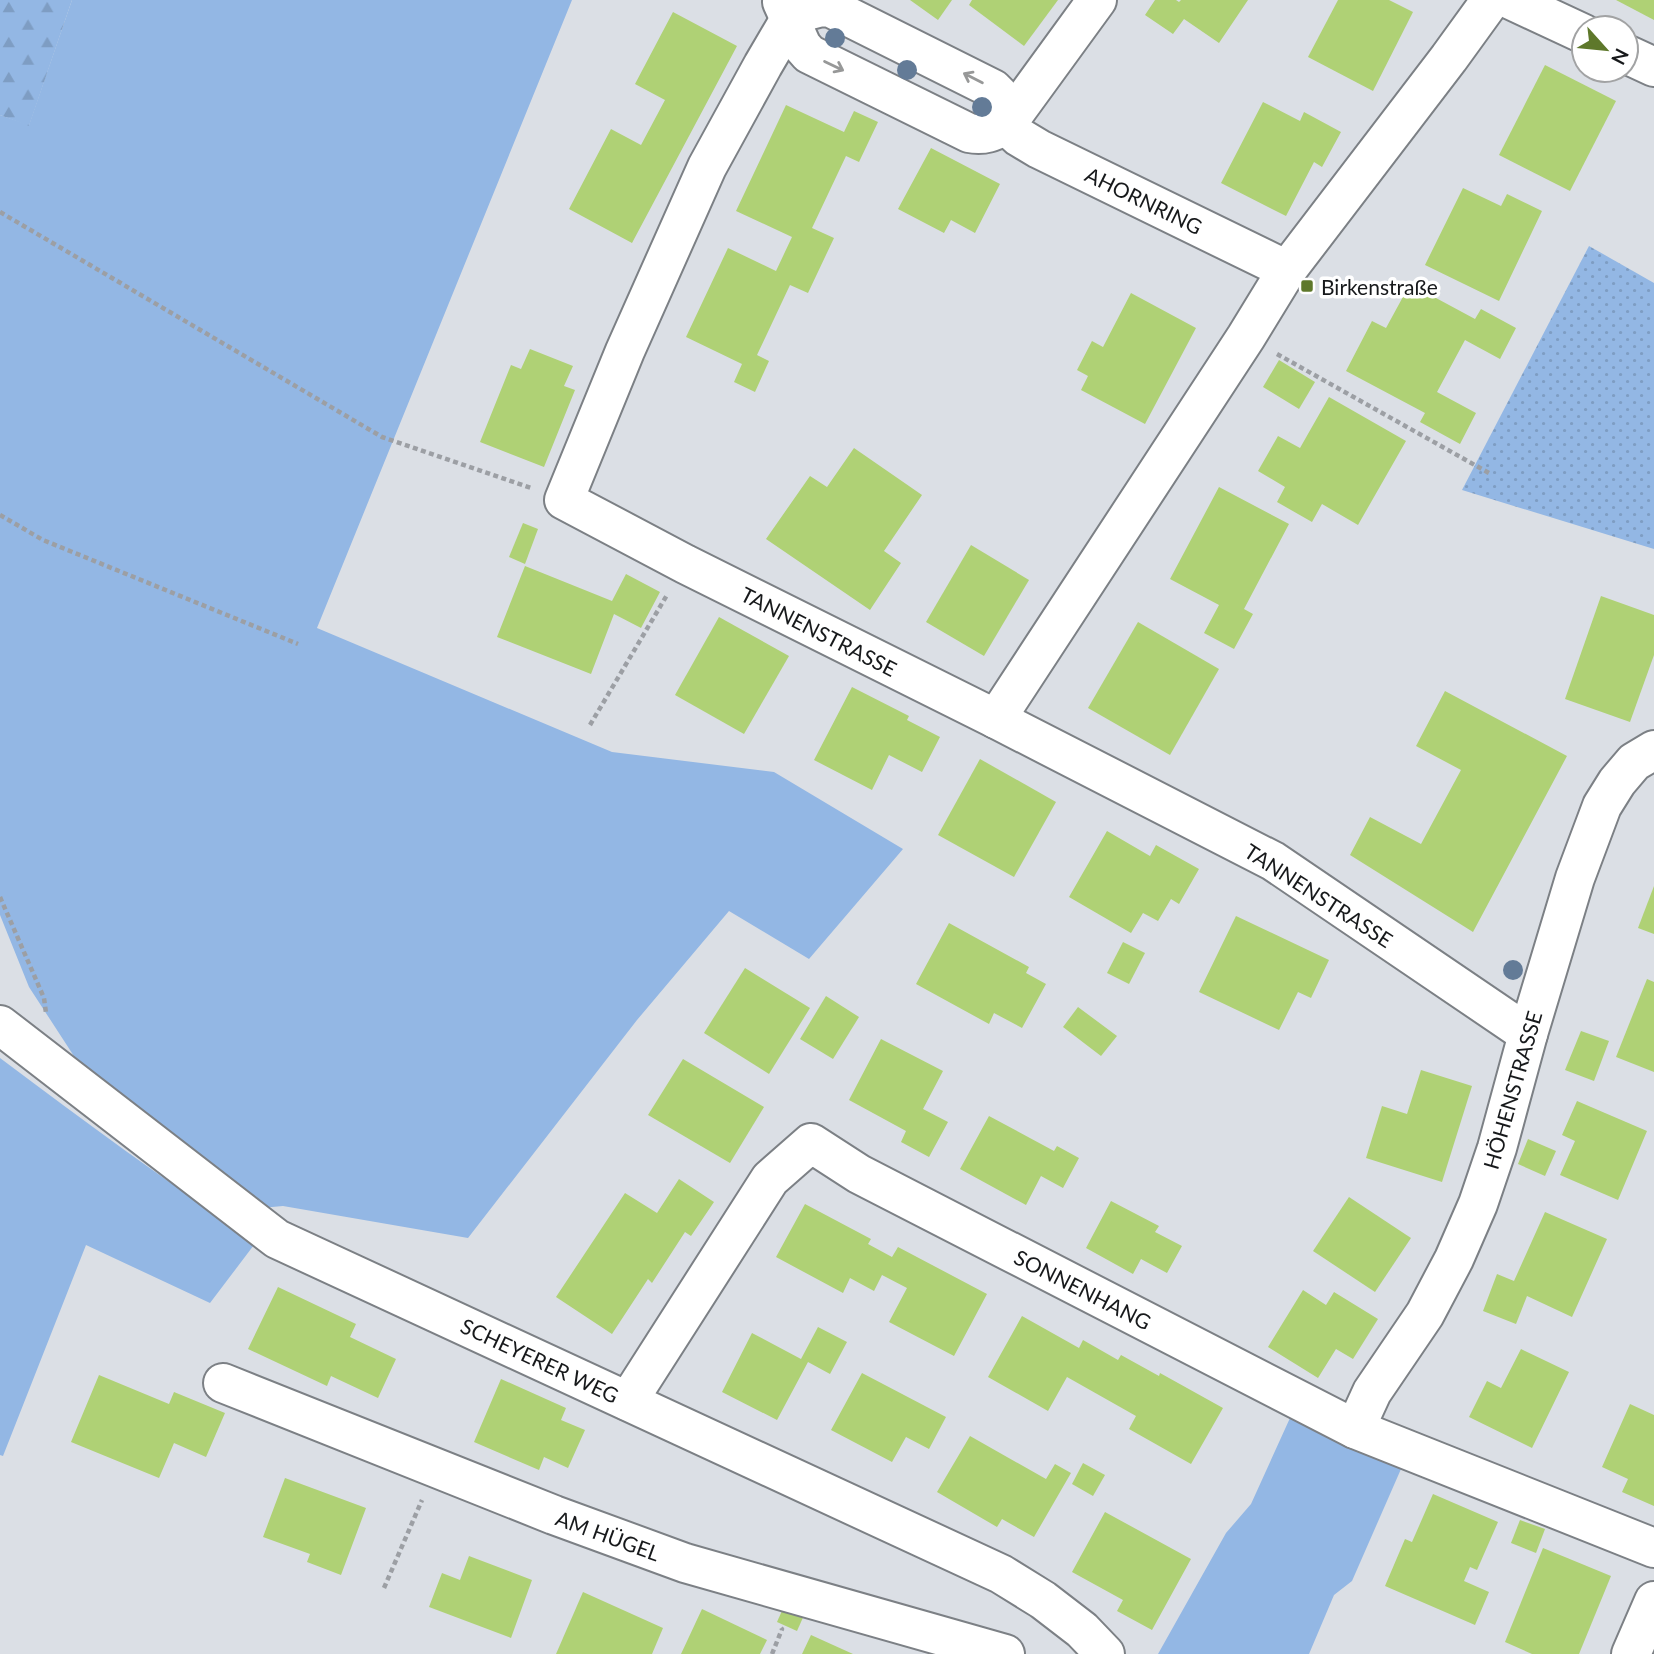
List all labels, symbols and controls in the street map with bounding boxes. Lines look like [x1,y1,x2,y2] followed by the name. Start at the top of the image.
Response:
[1570,14,1640,84] north arrow
[1607,45,1634,69] text: N
[823,60,844,74] one-way arrow
[963,71,984,85] one-way arrow
[1082,161,1206,239] street label: AHORNRING
[1321,274,1438,299] place label: Birkenstraße
[1299,278,1315,294] marker: Birkenstraße
[737,581,901,681] street label: TANNENSTRASSE
[1240,838,1398,952] street label: TANNENSTRASSE
[1478,1008,1546,1172] street label: HÖHENSTRASSE
[1010,1244,1156,1334] street label: SONNENHANG
[457,1312,623,1408] street label: SCHEYERER WEG
[553,1505,664,1565] street label: AM HÜGEL

